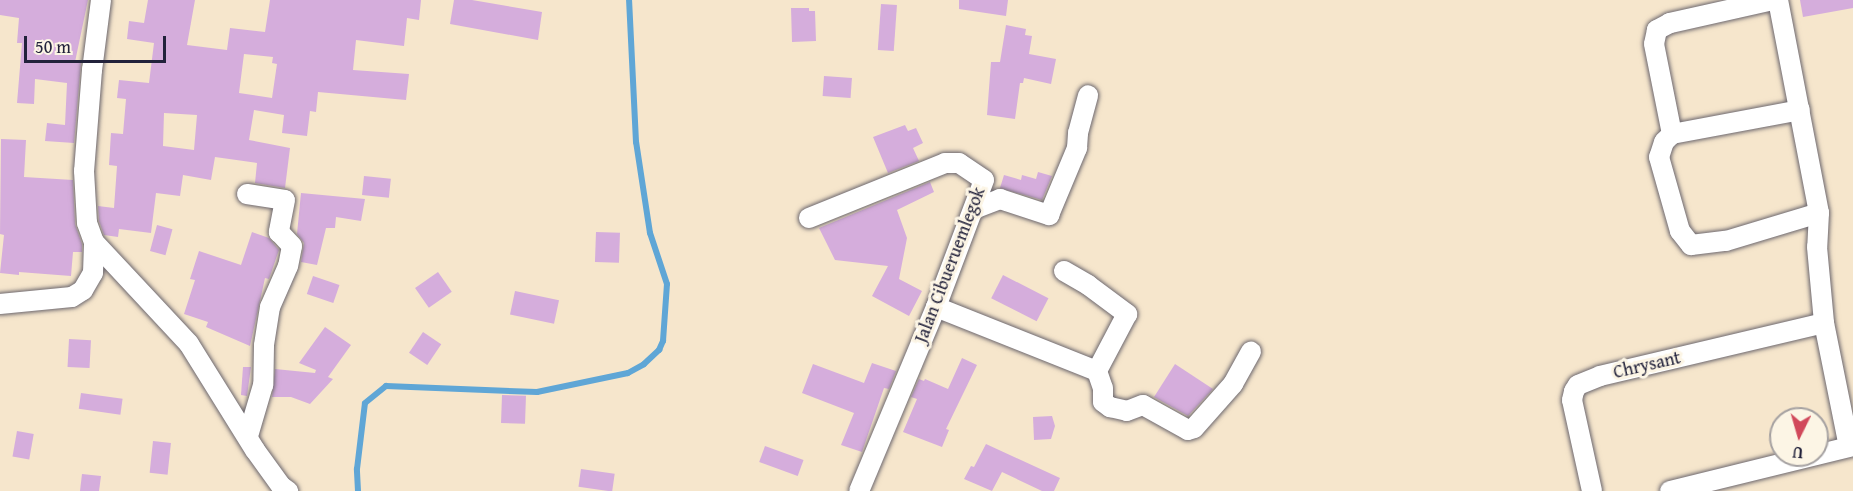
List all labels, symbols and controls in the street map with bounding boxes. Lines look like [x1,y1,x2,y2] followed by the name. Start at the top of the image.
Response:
[27,24,170,62] scale bar
[35,33,71,60] text: 50 m
[910,184,990,346] street label: Jalan Cibueruemlegok
[1611,347,1683,383] street label: Chrysant
[1769,407,1829,467] north arrow
[1791,441,1804,465] text: U

